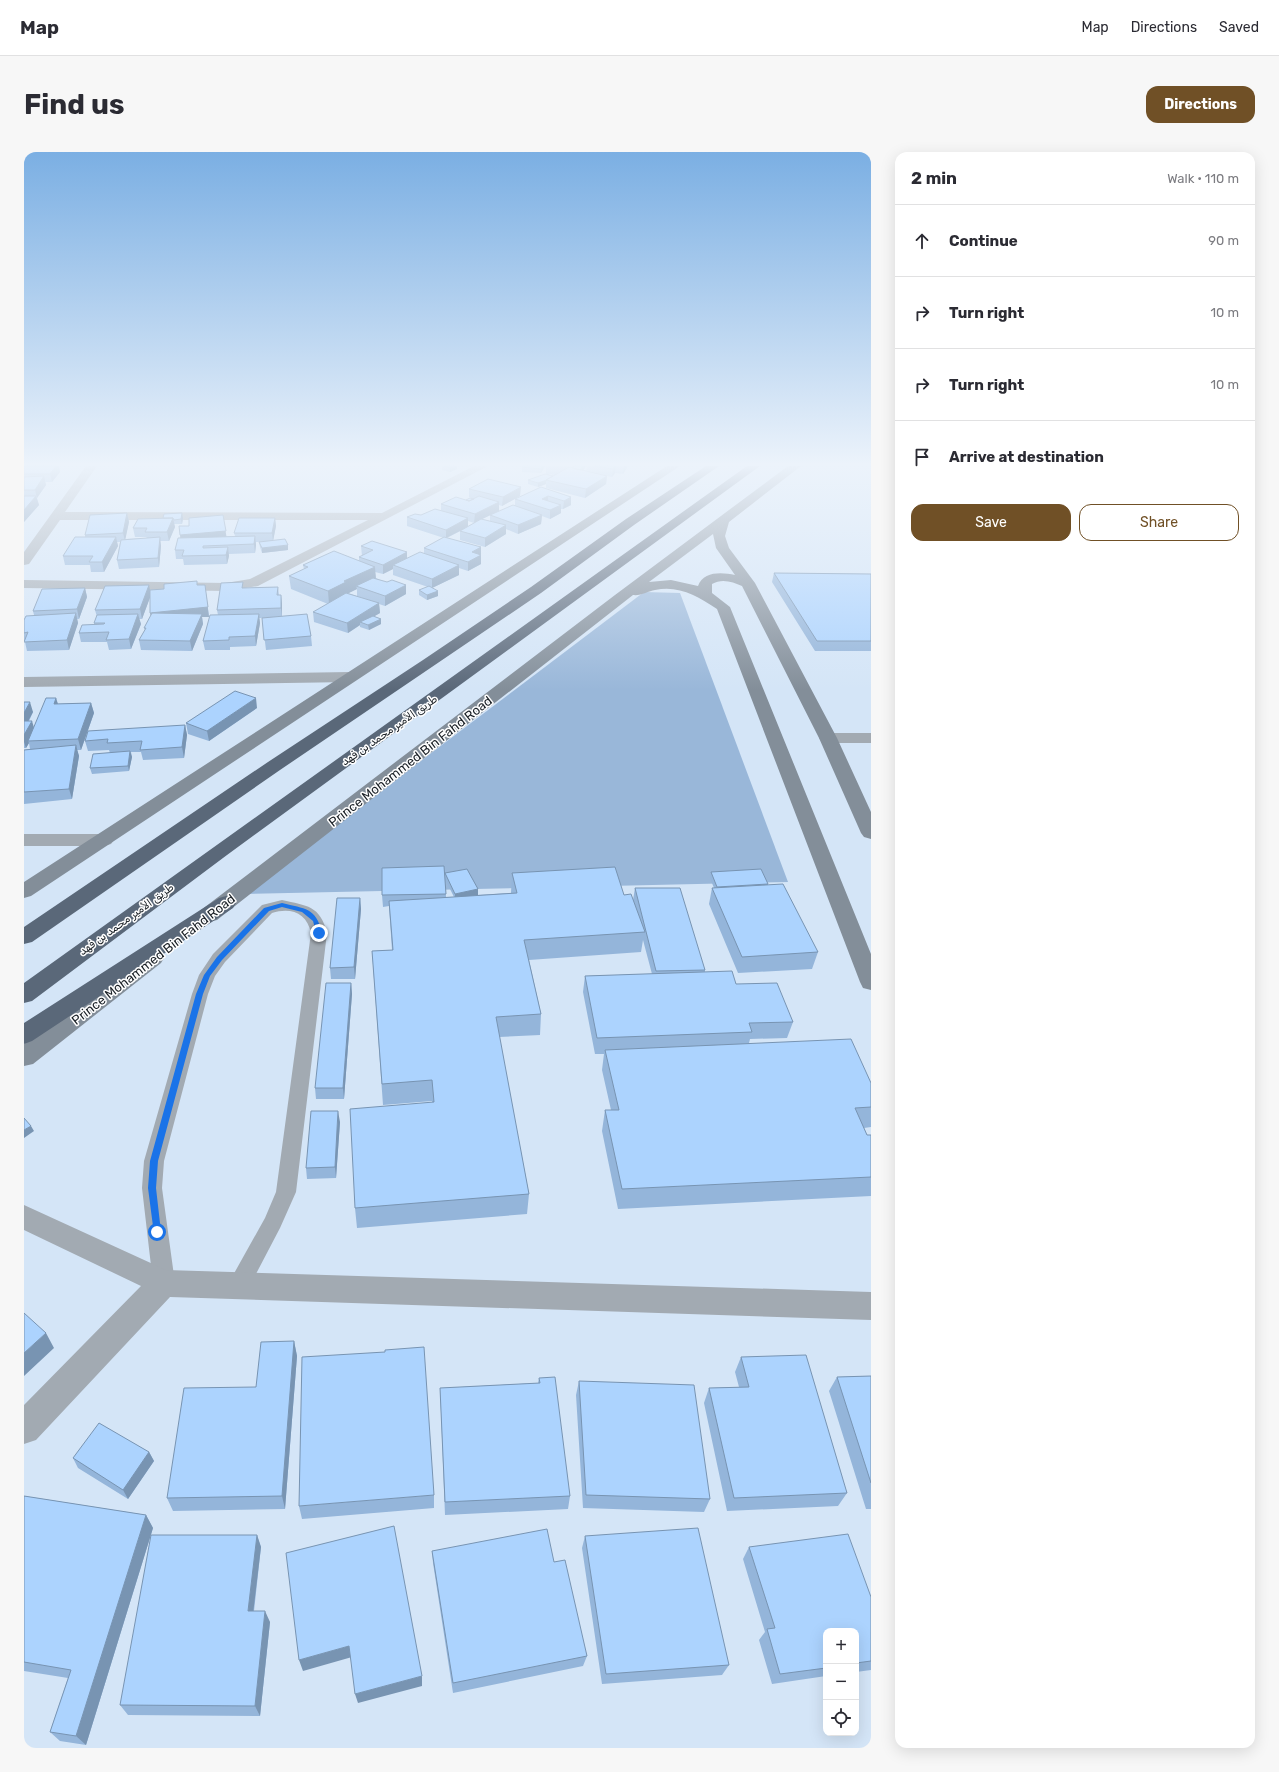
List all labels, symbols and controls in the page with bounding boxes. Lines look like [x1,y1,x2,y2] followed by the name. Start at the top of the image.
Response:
[20,16,59,39] text: Map
[1082,19,1109,36] text: Map
[1131,19,1197,36] text: Directions
[1219,19,1259,36] text: Saved
[1146,86,1255,123] button: Directions
[24,88,124,121] text: Find us
[911,168,957,188] text: 2 min
[1167,171,1239,186] text: Walk · 110 m
[911,230,933,252] icon: ahead
[949,232,1018,250] text: Continue
[1208,233,1239,248] text: 90 m
[911,302,933,324] icon: right
[949,304,1024,322] text: Turn right
[1210,305,1239,320] text: 10 m
[911,374,933,396] icon: right
[949,376,1024,394] text: Turn right
[1210,377,1239,392] text: 10 m
[911,446,933,468] icon: arrive
[949,448,1104,466] text: Arrive at destination
[911,504,1071,541] button: Save
[1079,504,1239,541] button: Share
[339,692,441,769] street label: طريق الأمير محمد بن فهد
[326,693,495,830] street label: Prince Mohammed Bin Fahd Road
[76,880,177,959] street label: طريق الأمير محمد بن فهد
[69,891,238,1028] street label: Prince Mohammed Bin Fahd Road
[310,924,328,942] route end
[148,1223,166,1241] route start
[823,1628,859,1736] map controls
[823,1628,859,1664] button: +
[823,1664,859,1700] button: −
[823,1700,859,1736] button: locate

